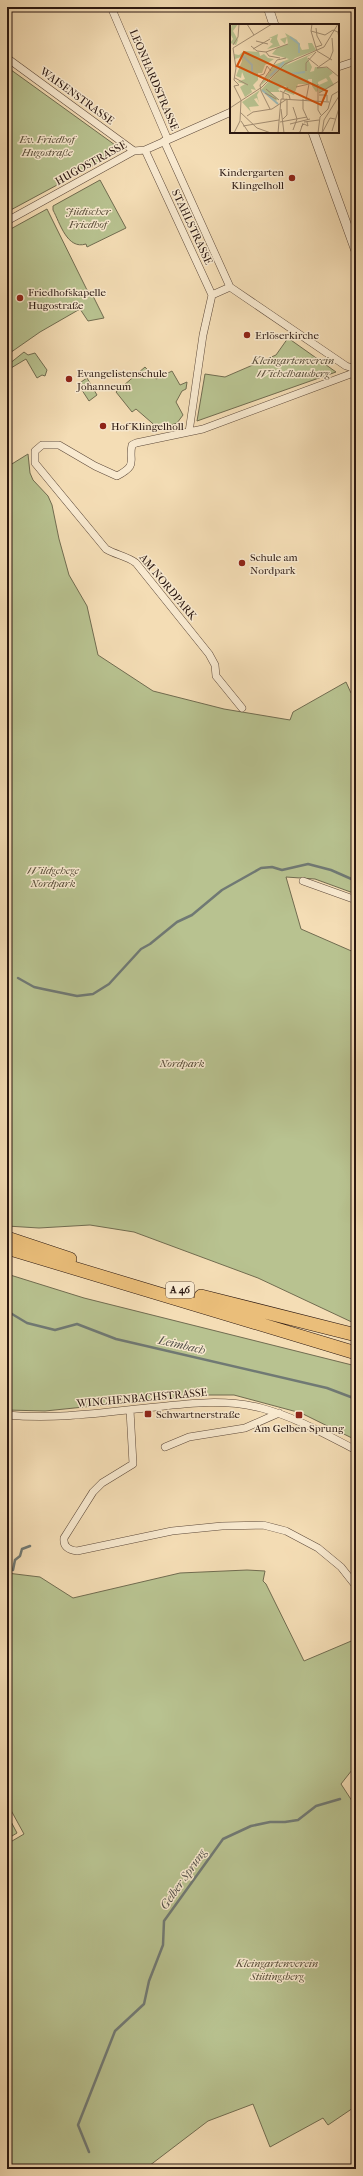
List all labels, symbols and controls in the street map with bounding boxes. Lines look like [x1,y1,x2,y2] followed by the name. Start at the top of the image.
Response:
[230,24,339,133] inset map
[127,27,181,133] street label: LEONHARDSTRASSE
[37,64,117,127] street label: WAISENSTRASSE
[18,133,78,159] park label: Ev. Friedhof Hugostraße
[53,138,129,188] street label: HUGOSTRASSE
[219,166,285,192] place label: Kindergarten Klingelholl
[287,173,297,183] marker: Kindergarten Klingelholl
[169,187,215,267] street label: STAHLSTRASSE
[66,205,111,231] park label: Jüdischer Friedhof
[28,286,107,312] place label: Friedhofskapelle Hugostraße
[15,293,25,303] marker: Friedhofskapelle Hugostraße
[255,329,319,342] place label: Erlöserkirche
[242,330,252,340] marker: Erlöserkirche
[251,354,334,380] park label: Kleingartenverein Wichelhausberg
[76,367,168,393] place label: Evangelistenschule Johanneum
[64,374,74,384] marker: Evangelistenschule Johanneum
[111,420,184,433] place label: Hof Klingelholl
[98,421,108,431] marker: Hof Klingelholl
[136,551,200,623] street label: AM NORDPARK
[250,551,299,577] place label: Schule am Nordpark
[237,558,247,568] marker: Schule am Nordpark
[27,864,79,890] park label: Wildgehege Nordpark
[158,1057,205,1070] park label: Nordpark
[166,1282,194,1298] road number: A 46
[156,1333,207,1357] water label: Leimbach
[75,1386,208,1410] street label: WINCHENBACHSTRASSE
[156,1408,240,1421] place label: Schwartnerstraße
[143,1409,153,1419] marker: Schwartnerstraße
[294,1410,304,1420] marker: Am Gelben Sprung
[253,1422,344,1435] place label: Am Gelben Sprung
[157,1846,209,1912] water label: Gelber Sprung
[235,1957,318,1983] park label: Kleingartenverein Stütingsberg

